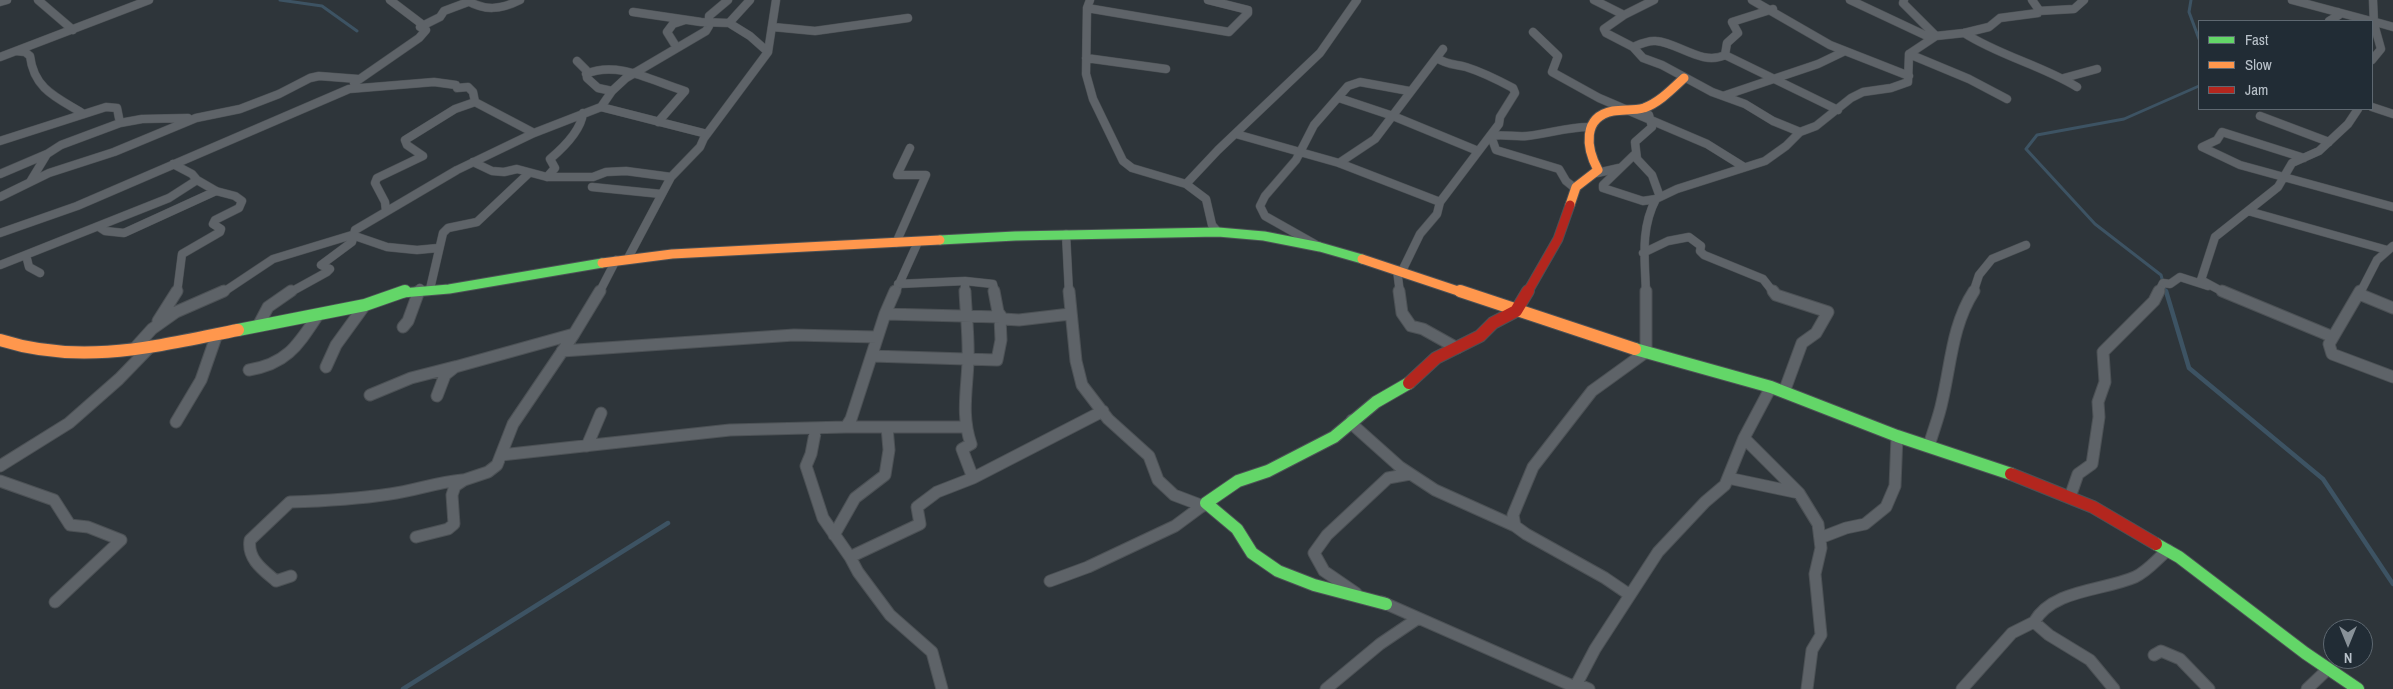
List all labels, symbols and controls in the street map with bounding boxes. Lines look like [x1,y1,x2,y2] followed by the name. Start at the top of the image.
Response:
[2198,20,2373,110] legend
[2245,29,2268,50] text: Fast
[2245,54,2272,75] text: Slow
[2245,79,2268,100] text: Jam
[2323,619,2373,669] north arrow
[2344,649,2352,667] text: N

